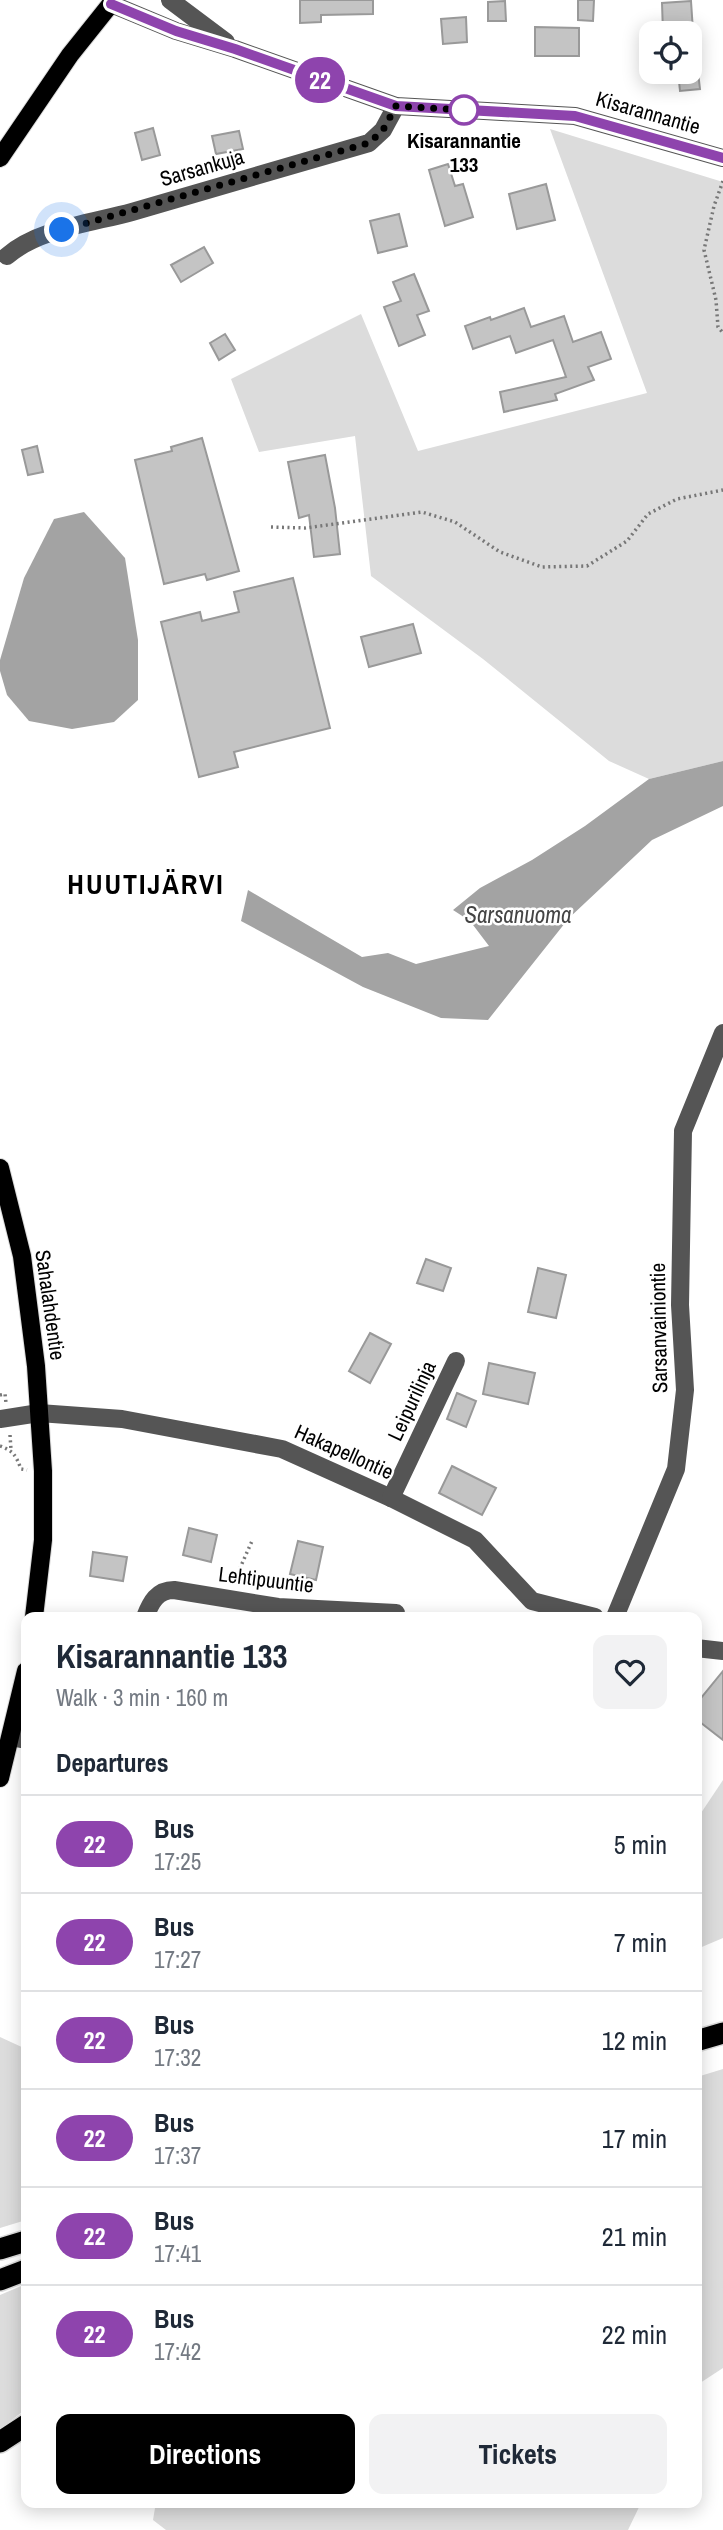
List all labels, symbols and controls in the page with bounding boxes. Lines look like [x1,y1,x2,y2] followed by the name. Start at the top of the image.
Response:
[639,21,702,84] map controls
[639,21,702,84] button: locate
[288,57,352,103] line badge: 22
[309,64,331,96] text: 22
[593,84,704,141] street label: Kisarannantie
[449,95,479,125] marker: Kisarannantie 133
[407,126,521,179] place label: Kisarannantie 133
[156,142,248,193] street label: Sarsankuja
[44,212,79,247] your location
[67,865,225,903] district label: HUUTIJÄRVI
[465,899,571,930] water label: Sarsanuoma
[28,1248,73,1362] street label: Sahalahdentie
[643,1263,674,1393] street label: Sarsanvainiontie
[380,1356,443,1446] street label: Leipurilinja
[290,1417,398,1486] street label: Hakapellontie
[217,1559,315,1600] street label: Lehtipuuntie
[56,1634,288,1678] text: Kisarannantie 133
[593,1635,667,1709] button: heart
[56,1682,228,1713] text: Walk · 3 min · 160 m
[56,1745,169,1780] text: Departures
[154,1811,194,1846] text: Bus
[614,1827,667,1862] text: 5 min
[84,1828,105,1860] text: 22
[154,1846,201,1877] text: 17:25
[154,1909,194,1944] text: Bus
[614,1925,667,1960] text: 7 min
[84,1926,105,1958] text: 22
[154,1944,201,1975] text: 17:27
[154,2007,194,2042] text: Bus
[602,2023,667,2058] text: 12 min
[84,2024,105,2056] text: 22
[154,2042,201,2073] text: 17:32
[154,2105,194,2140] text: Bus
[602,2121,667,2156] text: 17 min
[84,2122,105,2154] text: 22
[154,2140,201,2171] text: 17:37
[154,2203,194,2238] text: Bus
[602,2219,667,2254] text: 21 min
[84,2220,105,2252] text: 22
[154,2238,201,2269] text: 17:41
[154,2301,194,2336] text: Bus
[602,2317,667,2352] text: 22 min
[84,2318,105,2350] text: 22
[154,2336,201,2367] text: 17:42
[56,2414,355,2494] button: Directions
[369,2414,667,2494] button: Tickets

